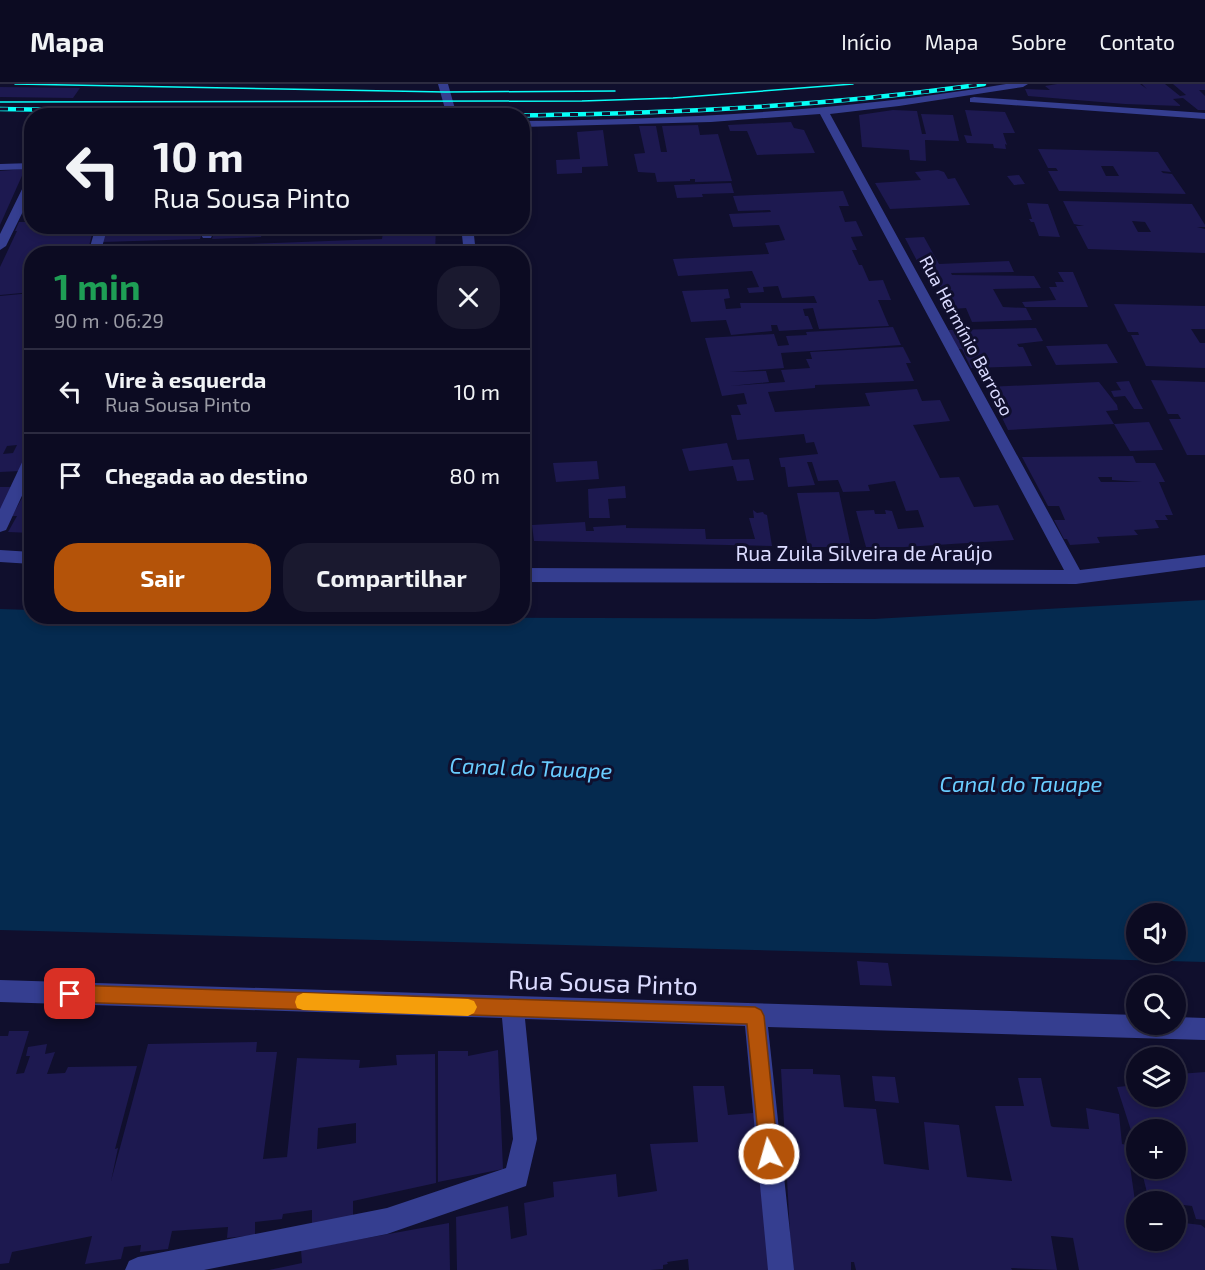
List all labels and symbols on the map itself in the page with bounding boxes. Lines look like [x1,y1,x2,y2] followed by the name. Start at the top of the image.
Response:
[915,252,1018,419] street label: Rua Hermínio Barroso
[735,540,993,566] street label: Rua Zuila Silveira de Araújo
[449,751,613,783] water label: Canal do Tauape
[940,770,1103,796] water label: Canal do Tauape
[508,963,699,1000] street label: Rua Sousa Pinto
[44,968,95,1019] pin
[737,1122,801,1186] position arrow

